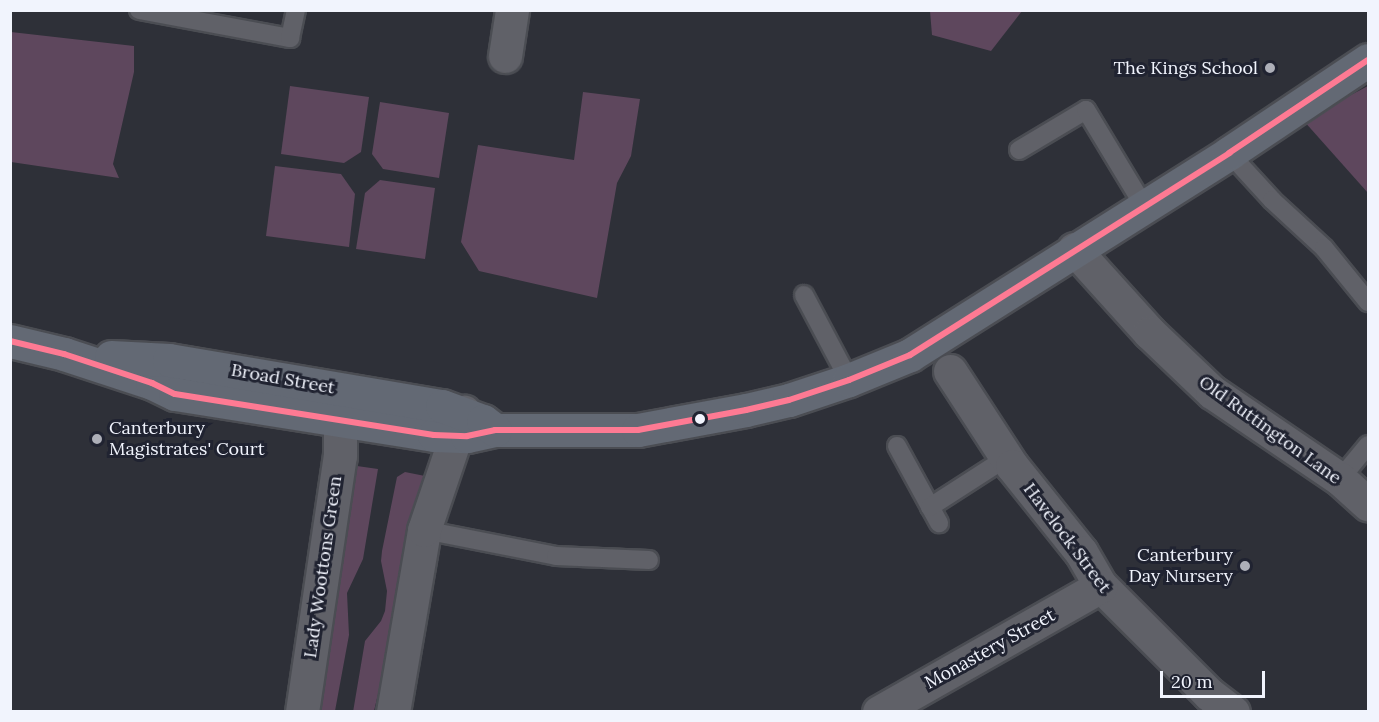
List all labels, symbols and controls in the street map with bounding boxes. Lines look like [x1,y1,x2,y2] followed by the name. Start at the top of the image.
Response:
[1113,57,1258,79] place label: The Kings School
[1263,61,1277,75] marker: The Kings School
[229,359,337,399] street label: Broad Street
[1195,371,1345,489] street label: Old Ruttington Lane
[694,413,706,425] unlabelled marker
[109,418,265,460] place label: Canterbury Magistrates' Court
[90,432,104,446] marker: Canterbury Magistrates' Court
[300,475,346,659] street label: Lady Woottons Green
[1019,479,1115,597] street label: Havelock Street
[1128,545,1233,588] place label: Canterbury Day Nursery
[1238,559,1252,573] marker: Canterbury Day Nursery
[921,604,1059,694] street label: Monastery Street
[1163,659,1268,697] scale bar
[1171,670,1213,693] text: 20 m

